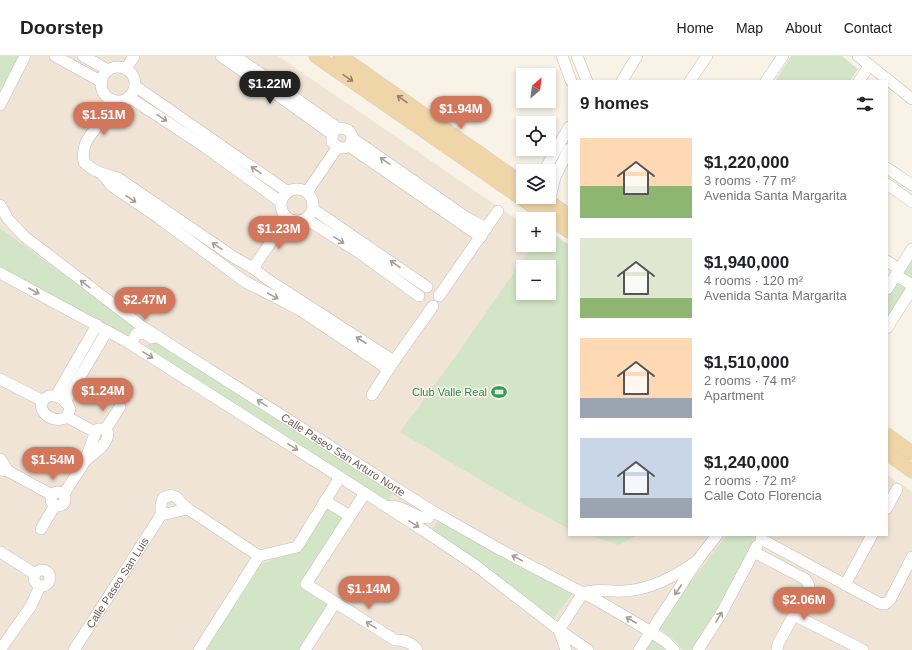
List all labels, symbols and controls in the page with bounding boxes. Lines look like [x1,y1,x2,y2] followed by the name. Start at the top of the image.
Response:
[20,17,103,38] text: Doorstep
[677,20,714,36] text: Home
[736,20,763,36] text: Map
[785,20,822,36] text: About
[844,20,892,36] text: Contact
[516,68,556,108] north arrow
[516,68,556,300] map controls
[237,71,303,105] pin: $1.22M
[342,74,353,82] one-way arrow
[248,76,292,91] text: $1.22M
[854,93,876,115] icon: filters
[580,94,649,113] text: 9 homes
[397,95,408,103] one-way arrow
[428,96,494,130] pin: $1.94M
[439,101,483,116] text: $1.94M
[71,102,137,136] pin: $1.51M
[82,107,126,122] text: $1.51M
[156,114,167,123] one-way arrow
[516,116,556,156] button: locate
[704,153,789,172] text: $1,220,000
[612,154,660,202] icon: home
[380,157,391,165] one-way arrow
[516,164,556,204] button: layers
[251,166,262,174] one-way arrow
[704,173,796,188] text: 3 rooms · 77 m²
[704,188,847,203] text: Avenida Santa Margarita
[125,195,136,203] one-way arrow
[516,212,556,252] button: +
[246,216,312,250] pin: $1.23M
[257,221,301,236] text: $1.23M
[333,236,344,244] one-way arrow
[212,242,223,250] one-way arrow
[704,253,789,272] text: $1,940,000
[612,254,660,302] icon: home
[389,260,400,268] one-way arrow
[516,260,556,300] button: −
[704,273,803,288] text: 4 rooms · 120 m²
[80,279,91,288] one-way arrow
[112,287,178,321] pin: $2.47M
[28,288,40,295] one-way arrow
[704,288,847,303] text: Avenida Santa Margarita
[123,292,167,307] text: $2.47M
[267,292,279,300] one-way arrow
[356,336,367,344] one-way arrow
[142,351,153,359] one-way arrow
[704,353,789,372] text: $1,510,000
[612,354,660,402] icon: home
[704,373,796,388] text: 2 rooms · 74 m²
[70,378,136,412] pin: $1.24M
[81,383,125,398] text: $1.24M
[490,383,508,401] sports icon: Club Valle Real
[412,386,487,398] place label: Club Valle Real
[704,388,764,403] text: Apartment
[257,399,268,407] one-way arrow
[279,411,408,499] street label: Calle Paseo San Arturo Norte
[287,443,298,451] one-way arrow
[20,447,86,481] pin: $1.54M
[31,452,75,467] text: $1.54M
[704,453,789,472] text: $1,240,000
[612,454,660,502] icon: home
[704,473,796,488] text: 2 rooms · 72 m²
[704,488,822,503] text: Calle Coto Florencia
[409,520,420,528] one-way arrow
[84,535,151,630] street label: Calle Paseo San Luis
[511,554,523,562] one-way arrow
[336,576,402,610] pin: $1.14M
[347,581,391,596] text: $1.14M
[674,584,682,595] one-way arrow
[771,587,837,621] pin: $2.06M
[782,592,826,607] text: $2.06M
[715,612,723,623] one-way arrow
[625,616,637,624] one-way arrow
[365,621,377,629] one-way arrow

